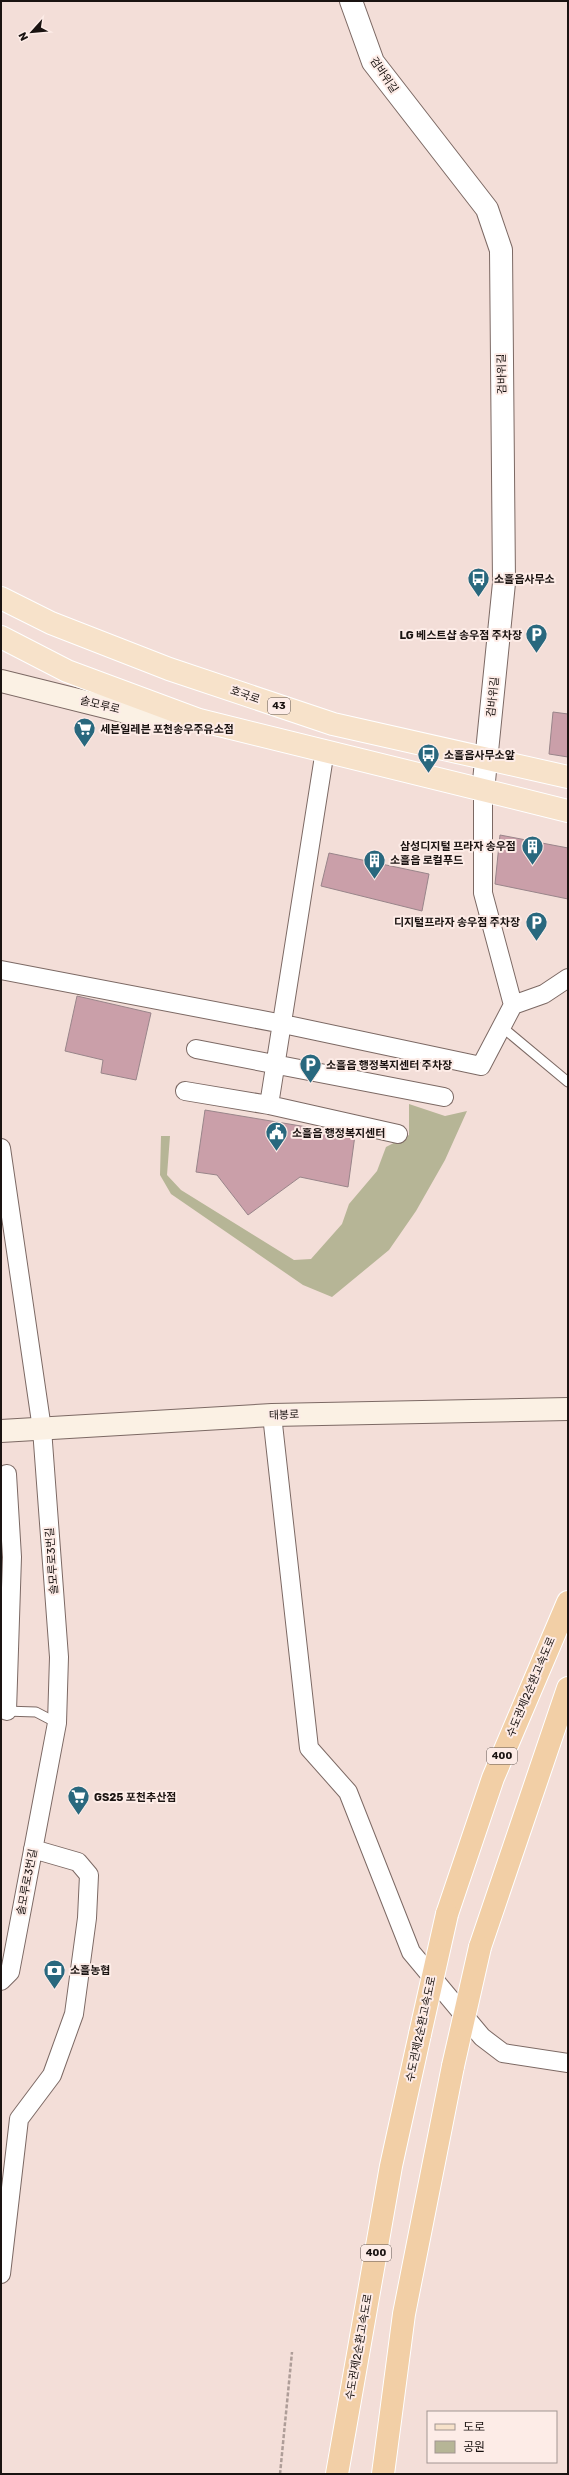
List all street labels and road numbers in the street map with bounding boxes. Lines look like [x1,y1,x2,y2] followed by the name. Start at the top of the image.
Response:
[367,55,401,95] street label: 검바위길
[495,354,509,394] street label: 검바위길
[484,676,502,718] street label: 검바위길
[229,684,261,706] street label: 호국로
[79,694,121,716] street label: 솔모루로
[268,698,290,714] road number: 43
[269,1408,299,1422] street label: 태봉로
[43,1527,61,1595] street label: 솔모루로3번길
[504,1635,558,1739] street label: 수도권제2순환고속도로
[487,1748,517,1764] road number: 400
[14,1848,40,1916] street label: 솔모루로3번길
[403,1975,439,2083] street label: 수도권제2순환고속도로
[361,2245,391,2261] road number: 400
[343,2293,375,2401] street label: 수도권제2순환고속도로

